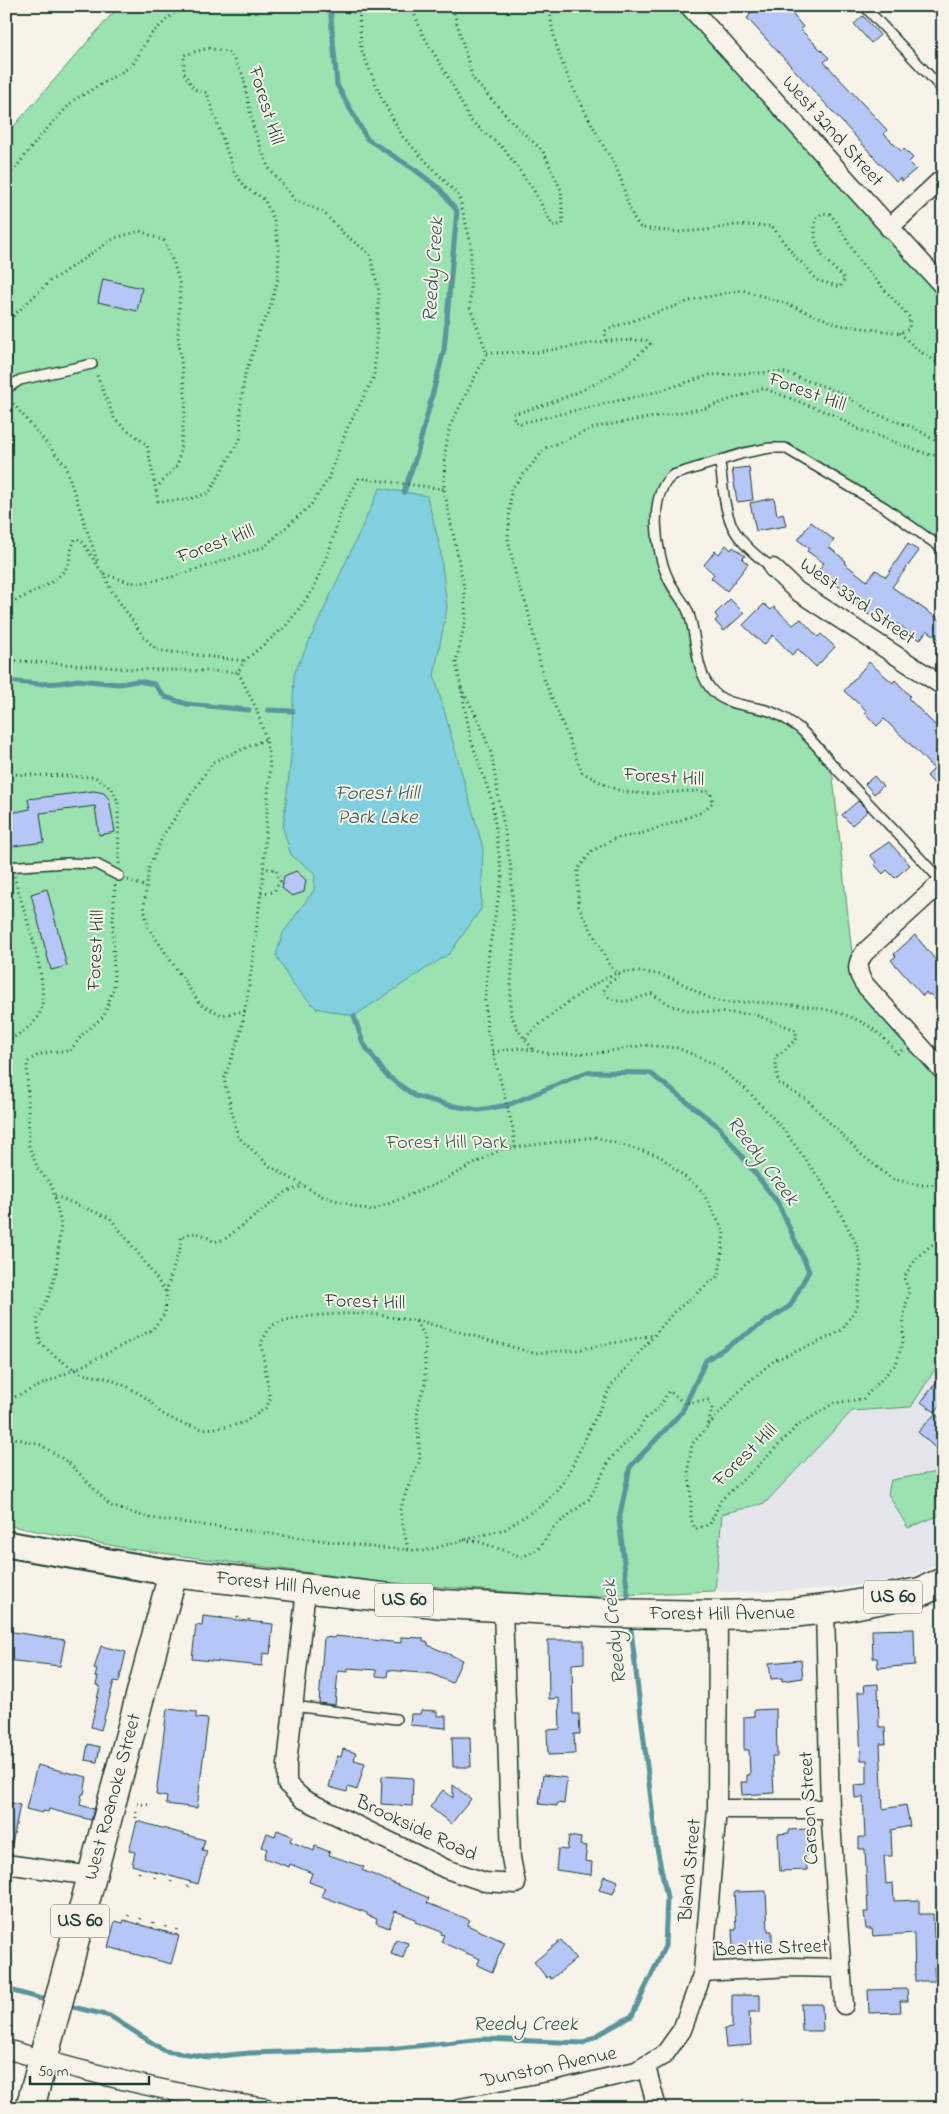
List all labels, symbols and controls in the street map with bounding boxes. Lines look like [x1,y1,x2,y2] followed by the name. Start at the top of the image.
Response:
[239,62,291,149] street label: Forest Hill
[774,70,890,194] street label: West 32nd Street
[415,216,453,324] water label: Reedy Creek
[763,365,850,420] street label: Forest Hill
[172,518,259,573] street label: Forest Hill
[793,551,921,653] street label: West 33rd Street
[622,761,705,795] street label: Forest Hill
[335,779,422,833] water label: Forest Hill Park Lake
[80,909,114,992] street label: Forest Hill
[718,1110,806,1213] water label: Reedy Creek
[385,1129,508,1158] park label: Forest Hill Park
[323,1287,406,1319] street label: Forest Hill
[706,1418,785,1495] street label: Forest Hill
[214,1563,362,1609] street label: Forest Hill Avenue
[595,1577,635,1686] water label: Reedy Creek
[864,1580,922,1614] road number: US 60
[375,1584,433,1616] road number: US 60
[648,1598,795,1630] street label: Forest Hill Avenue
[77,1710,149,1884] street label: West Roanoke Street
[793,1750,827,1866] street label: Carson Street
[350,1788,482,1870] street label: Brookside Road
[672,1817,710,1924] street label: Bland Street
[51,1904,109,1938] road number: US 60
[712,1932,829,1966] street label: Beattie Street
[472,2010,578,2040] water label: Reedy Creek
[478,2039,619,2097] street label: Dunston Avenue
[30,2054,149,2086] scale bar
[38,2061,69,2083] text: 50 m

